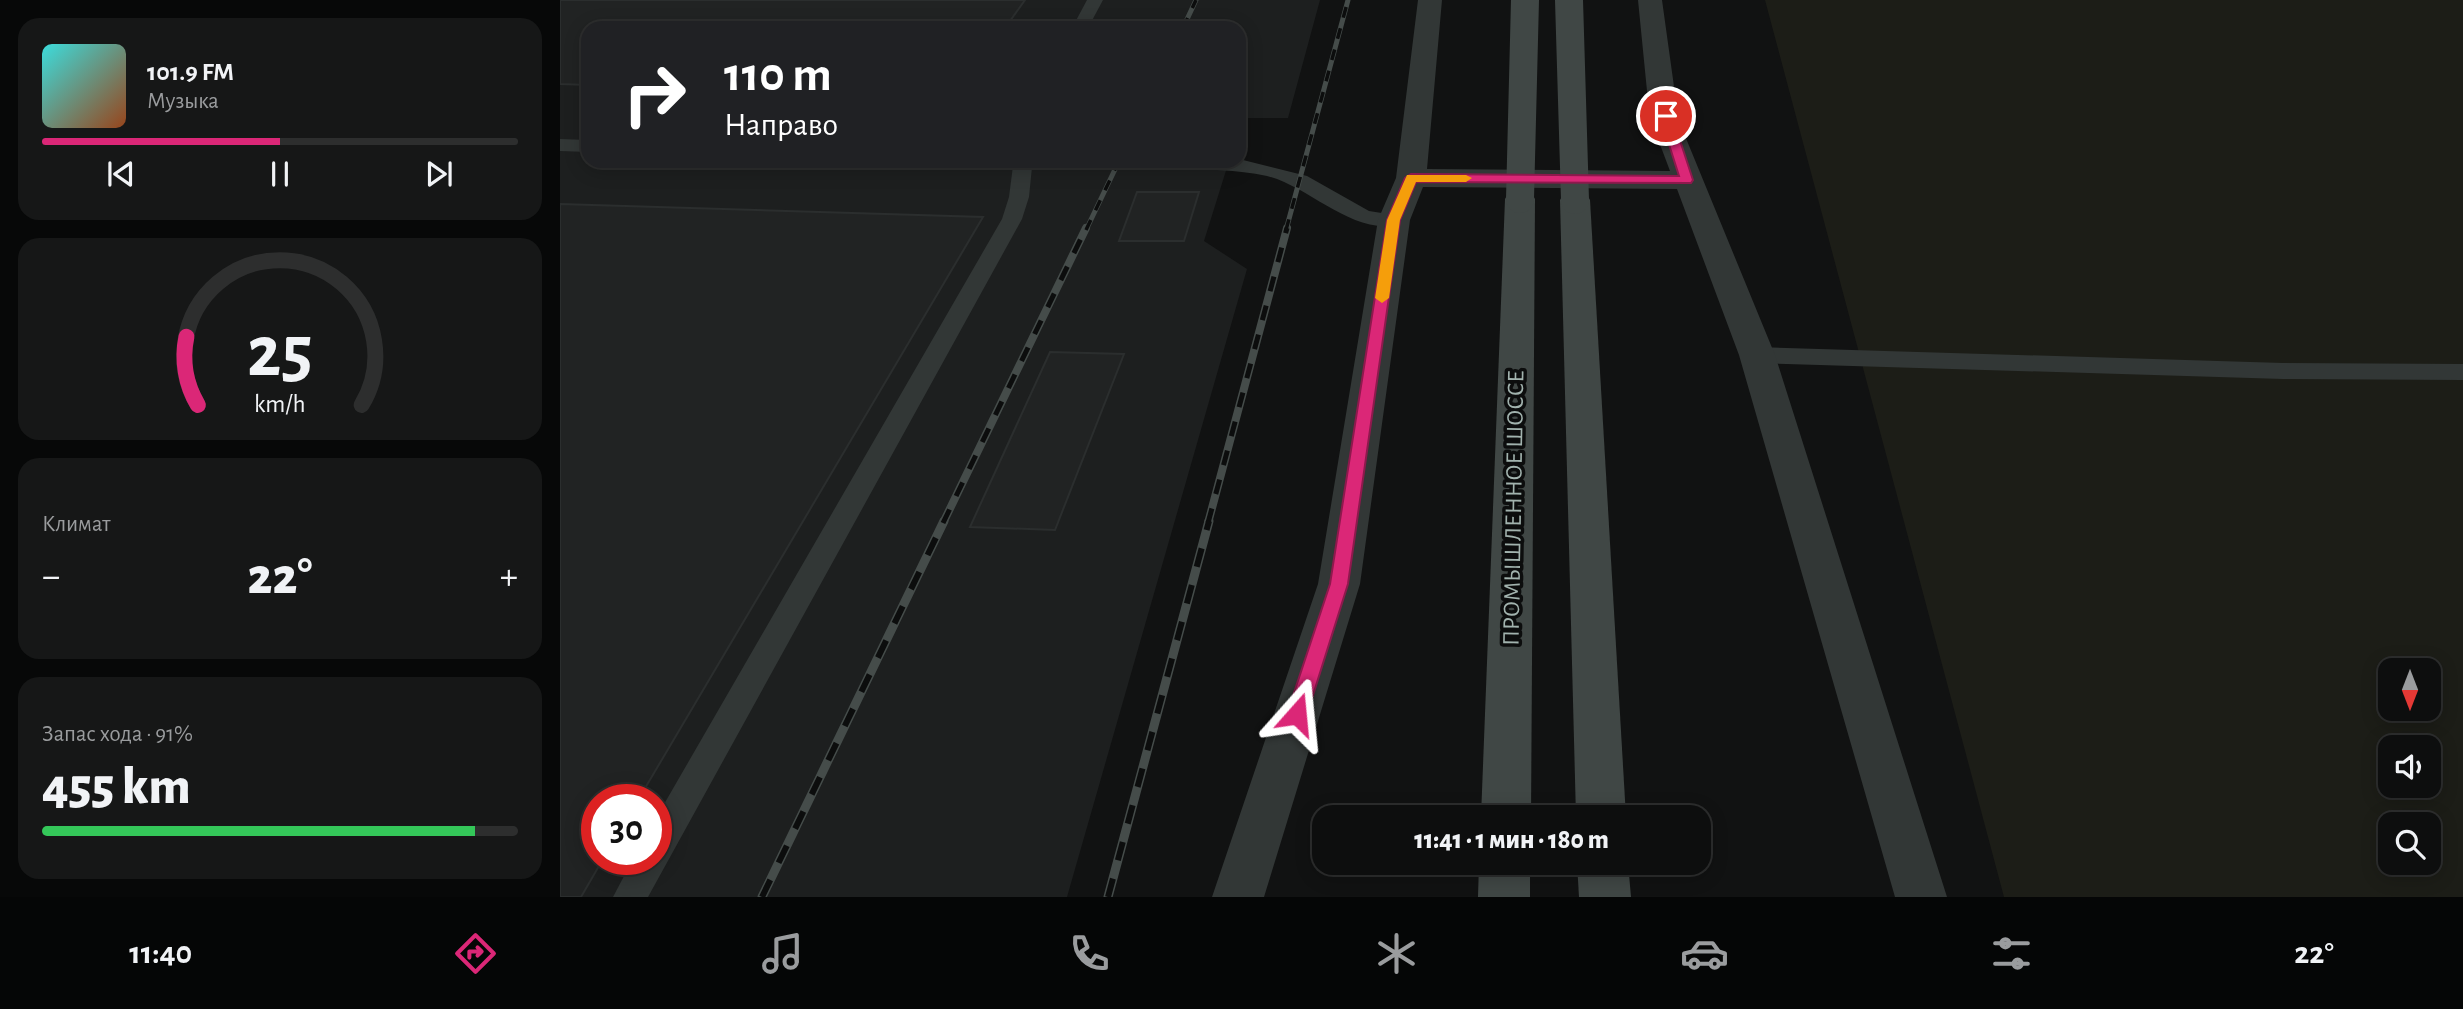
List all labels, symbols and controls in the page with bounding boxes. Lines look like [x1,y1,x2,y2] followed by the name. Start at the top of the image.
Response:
[609,49,700,140] icon: right
[724,51,832,100] text: 110 m
[147,59,234,85] text: 101.9 FM
[1636,86,1696,146] pin
[147,90,219,113] text: Музыка
[1647,97,1685,135] icon: arrive
[724,109,838,141] text: Направо
[102,155,140,193] icon: previous
[261,155,299,193] icon: pause
[420,155,458,193] icon: next
[247,317,313,390] text: 25
[1500,370,1528,646] street label: ПРОМЫШЛЕННОЕ ШОССЕ
[254,391,306,416] text: km/h
[42,513,111,536] text: Климат
[247,551,313,603] text: 22°
[42,558,60,596] text: −
[500,558,518,596] text: +
[2378,658,2441,721] north arrow
[2378,658,2441,875] map controls
[1260,677,1334,751] position arrow
[42,723,193,746] text: Запас хода · 91%
[2378,735,2441,798] button: sound
[42,761,191,813] text: 455 km
[581,784,672,875] speed limit sign: 30
[2378,812,2441,875] button: search
[1414,827,1609,853] text: 11:41 · 1 мин · 180 m
[451,929,500,978] icon: directions
[758,929,807,978] icon: music
[1065,929,1114,978] icon: phone
[1372,929,1421,978] icon: climate
[1680,929,1729,978] icon: car
[1987,929,2036,978] icon: filters
[129,937,192,969] text: 11:40
[2294,937,2334,969] text: 22°

